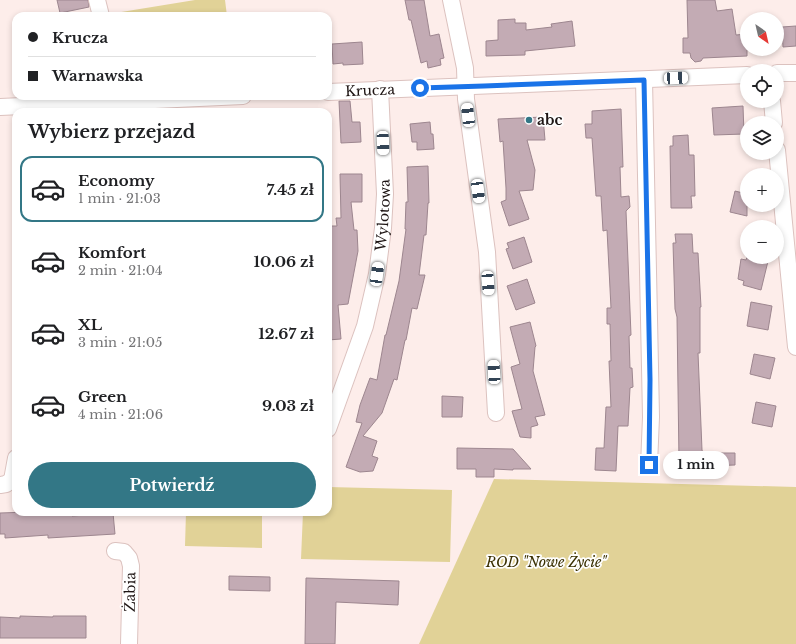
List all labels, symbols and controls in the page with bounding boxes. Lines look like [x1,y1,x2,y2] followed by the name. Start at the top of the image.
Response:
[740,12,784,56] north arrow
[740,12,784,264] map controls
[52,28,108,47] text: Krucza
[740,64,784,108] button: locate
[52,66,143,85] text: Warnawska
[664,71,688,85] car
[411,79,429,97] route start
[345,80,396,100] street label: Krucza
[461,102,475,128] car
[537,111,562,129] place label: abc
[524,115,534,125] marker: abc
[740,116,784,160] button: layers
[28,121,195,143] text: Wybierz przejazd
[377,131,389,155] car
[740,168,784,212] button: +
[30,171,66,207] icon: car
[78,171,155,190] text: Economy
[371,178,394,253] street label: Wylotowa
[470,178,486,204] car
[266,180,314,199] text: 7.45 zł
[78,190,161,207] text: 1 min · 21:03
[740,220,784,264] button: −
[30,243,66,279] icon: car
[78,243,146,262] text: Komfort
[254,252,314,271] text: 10.06 zł
[369,261,385,287] car
[78,262,163,279] text: 2 min · 21:04
[481,271,495,295] car
[30,315,66,351] icon: car
[78,315,102,334] text: XL
[258,324,314,343] text: 12.67 zł
[78,334,162,351] text: 3 min · 21:05
[487,360,501,384] car
[30,387,66,423] icon: car
[78,387,127,406] text: Green
[262,396,314,415] text: 9.03 zł
[78,406,163,423] text: 4 min · 21:06
[663,451,729,479] callout: 1 min
[640,456,658,474] route end
[677,456,715,473] text: 1 min
[28,462,316,508] button: Potwierdź
[485,552,607,571] park label: ROD "Nowe Życie"
[121,571,139,612] street label: Żabia

